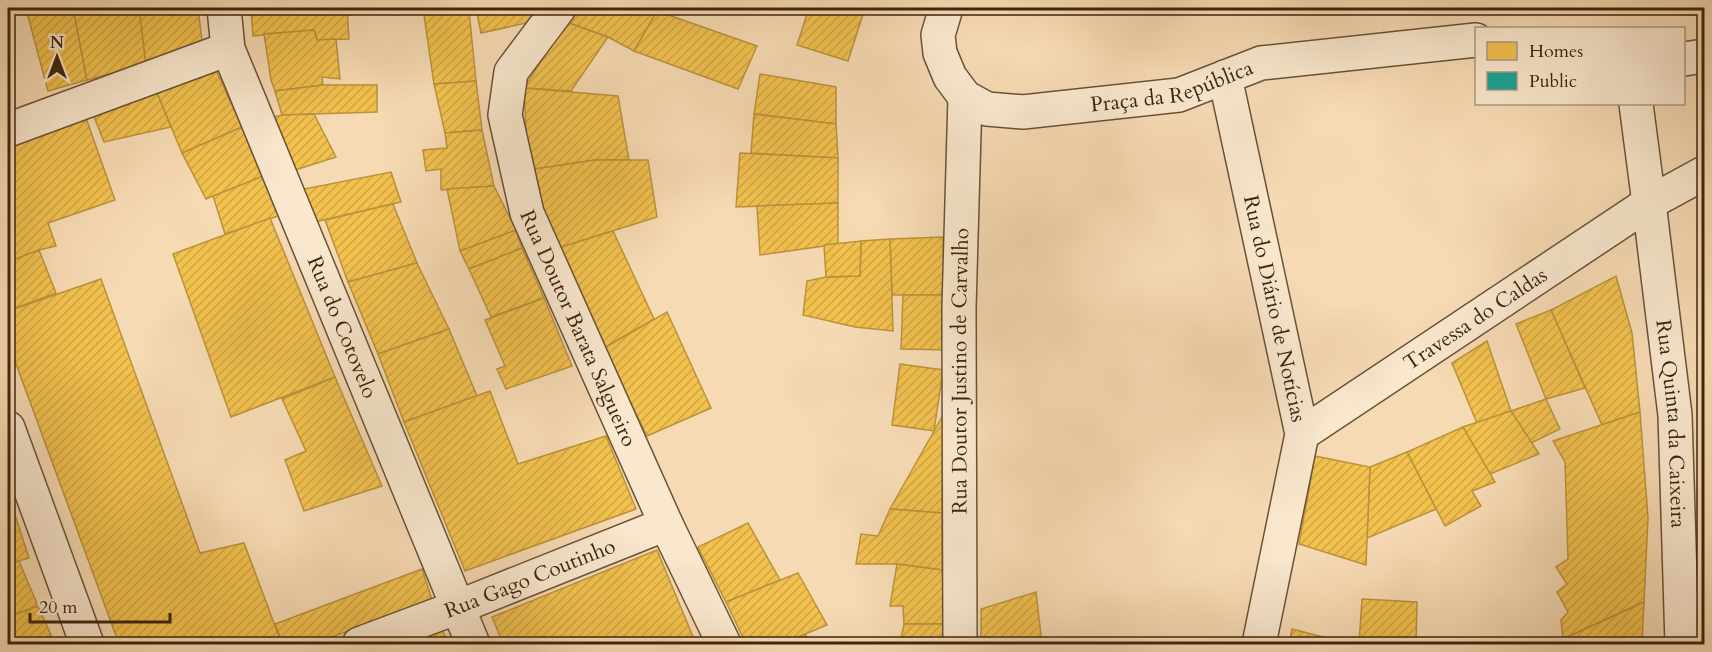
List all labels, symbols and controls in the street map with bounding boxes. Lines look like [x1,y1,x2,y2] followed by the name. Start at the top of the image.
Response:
[27,27,87,87] north arrow
[1475,27,1685,105] legend
[50,32,64,54] text: N
[1529,39,1583,64] text: Homes
[1089,53,1257,119] street label: Praça da República
[1529,69,1577,94] text: Public
[1236,193,1314,425] street label: Rua do Diário de Notícias
[513,205,644,451] street label: Rua Doutor Barata Salgueiro
[944,227,976,514] street label: Rua Doutor Justino de Carvalho
[300,252,385,403] street label: Rua do Cotovelo
[1398,260,1553,377] street label: Travessa do Caldas
[1649,318,1693,529] street label: Rua Quinta da Caixeira
[440,531,620,625] street label: Rua Gago Coutinho
[30,586,170,624] scale bar
[39,595,78,620] text: 20 m

